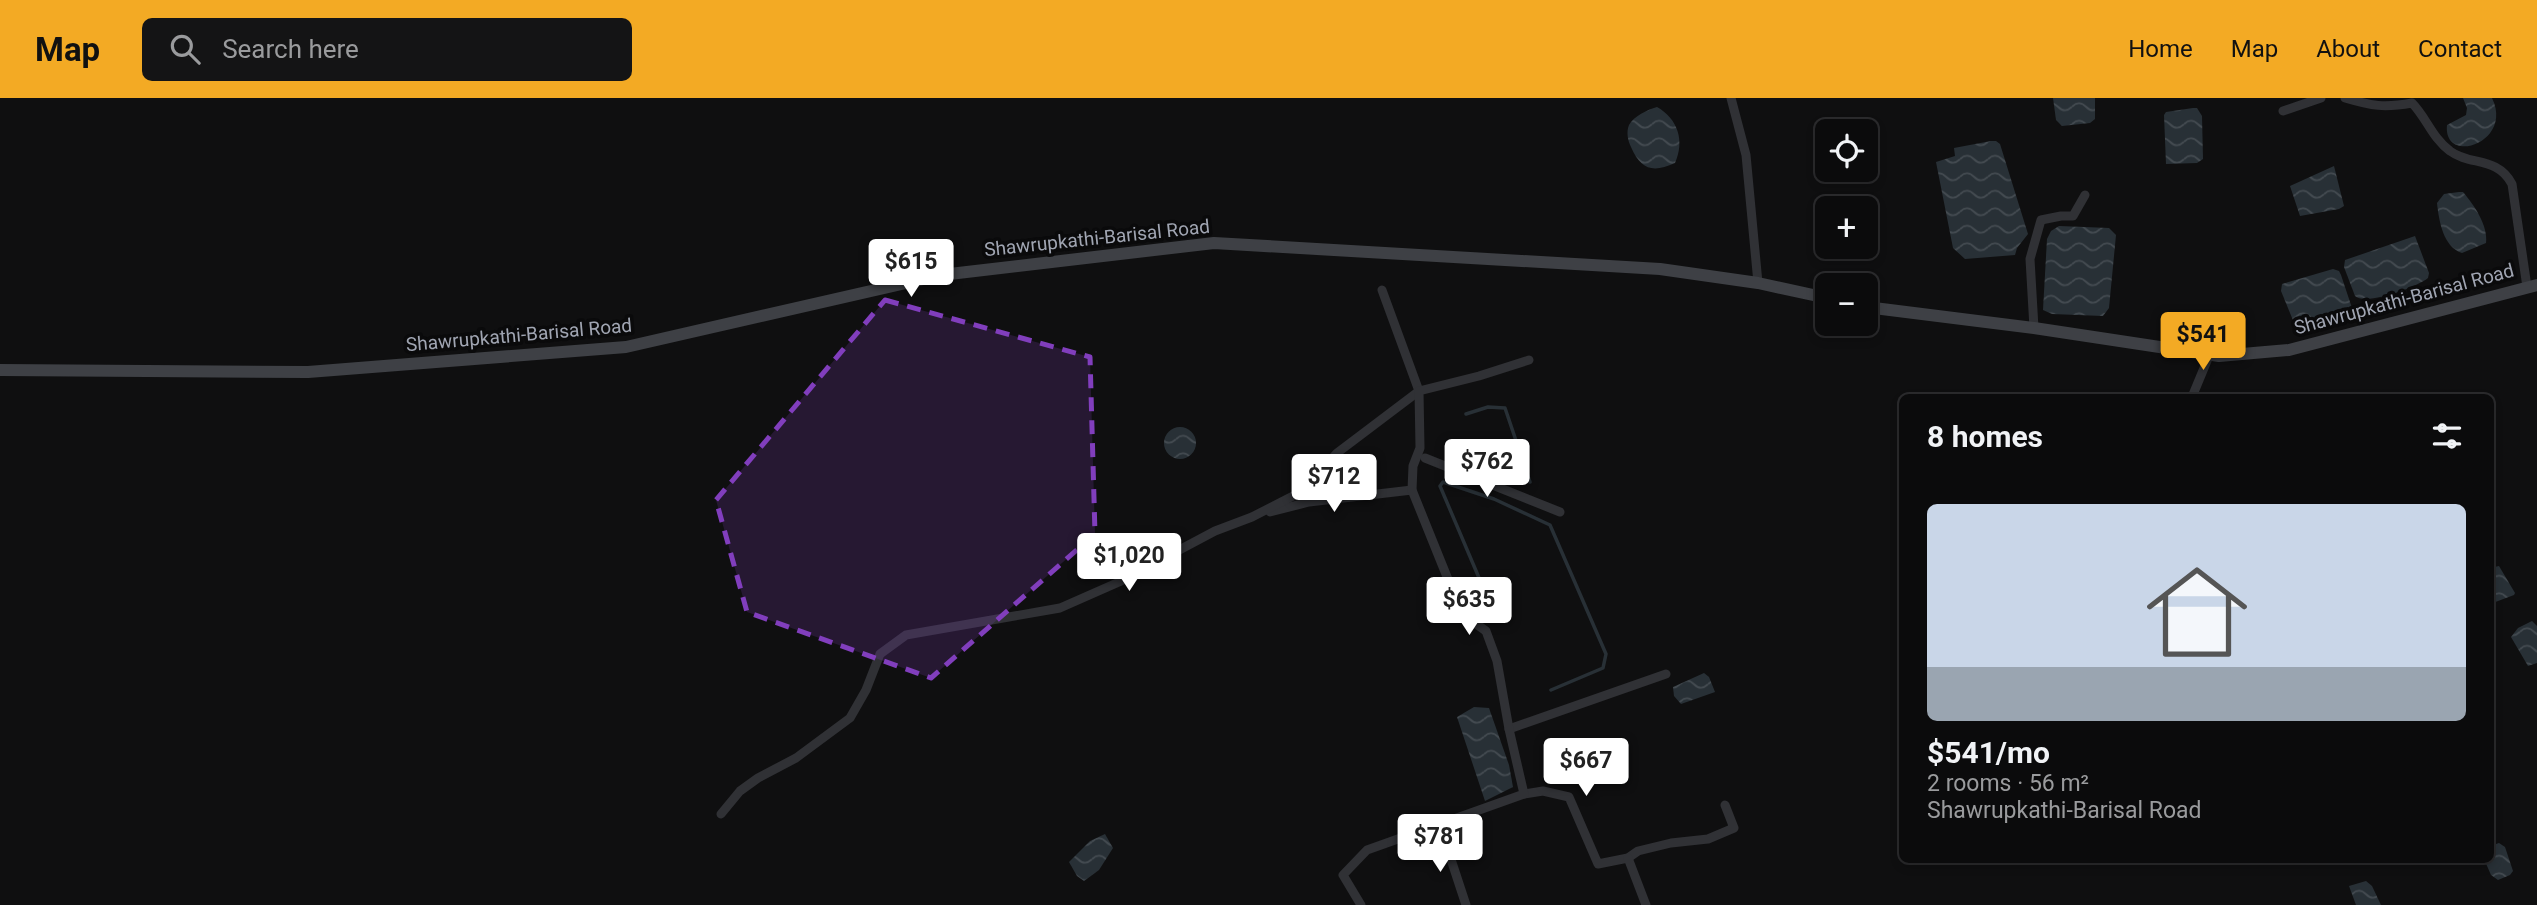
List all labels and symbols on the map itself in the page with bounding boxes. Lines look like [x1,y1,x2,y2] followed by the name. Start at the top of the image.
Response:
[983,215,1211,261] street label: Shawrupkathi-Barisal Road
[870,240,952,299] pin: $615
[2292,259,2516,339] street label: Shawrupkathi-Barisal Road
[2162,313,2244,372] pin: $541
[405,314,633,356] street label: Shawrupkathi-Barisal Road
[1446,440,1528,499] pin: $762
[1293,454,1375,514] pin: $712
[1072,533,1186,593] pin: $1,020
[1428,578,1510,637] pin: $635
[1545,738,1627,798] pin: $667
[1399,814,1481,874] pin: $781

